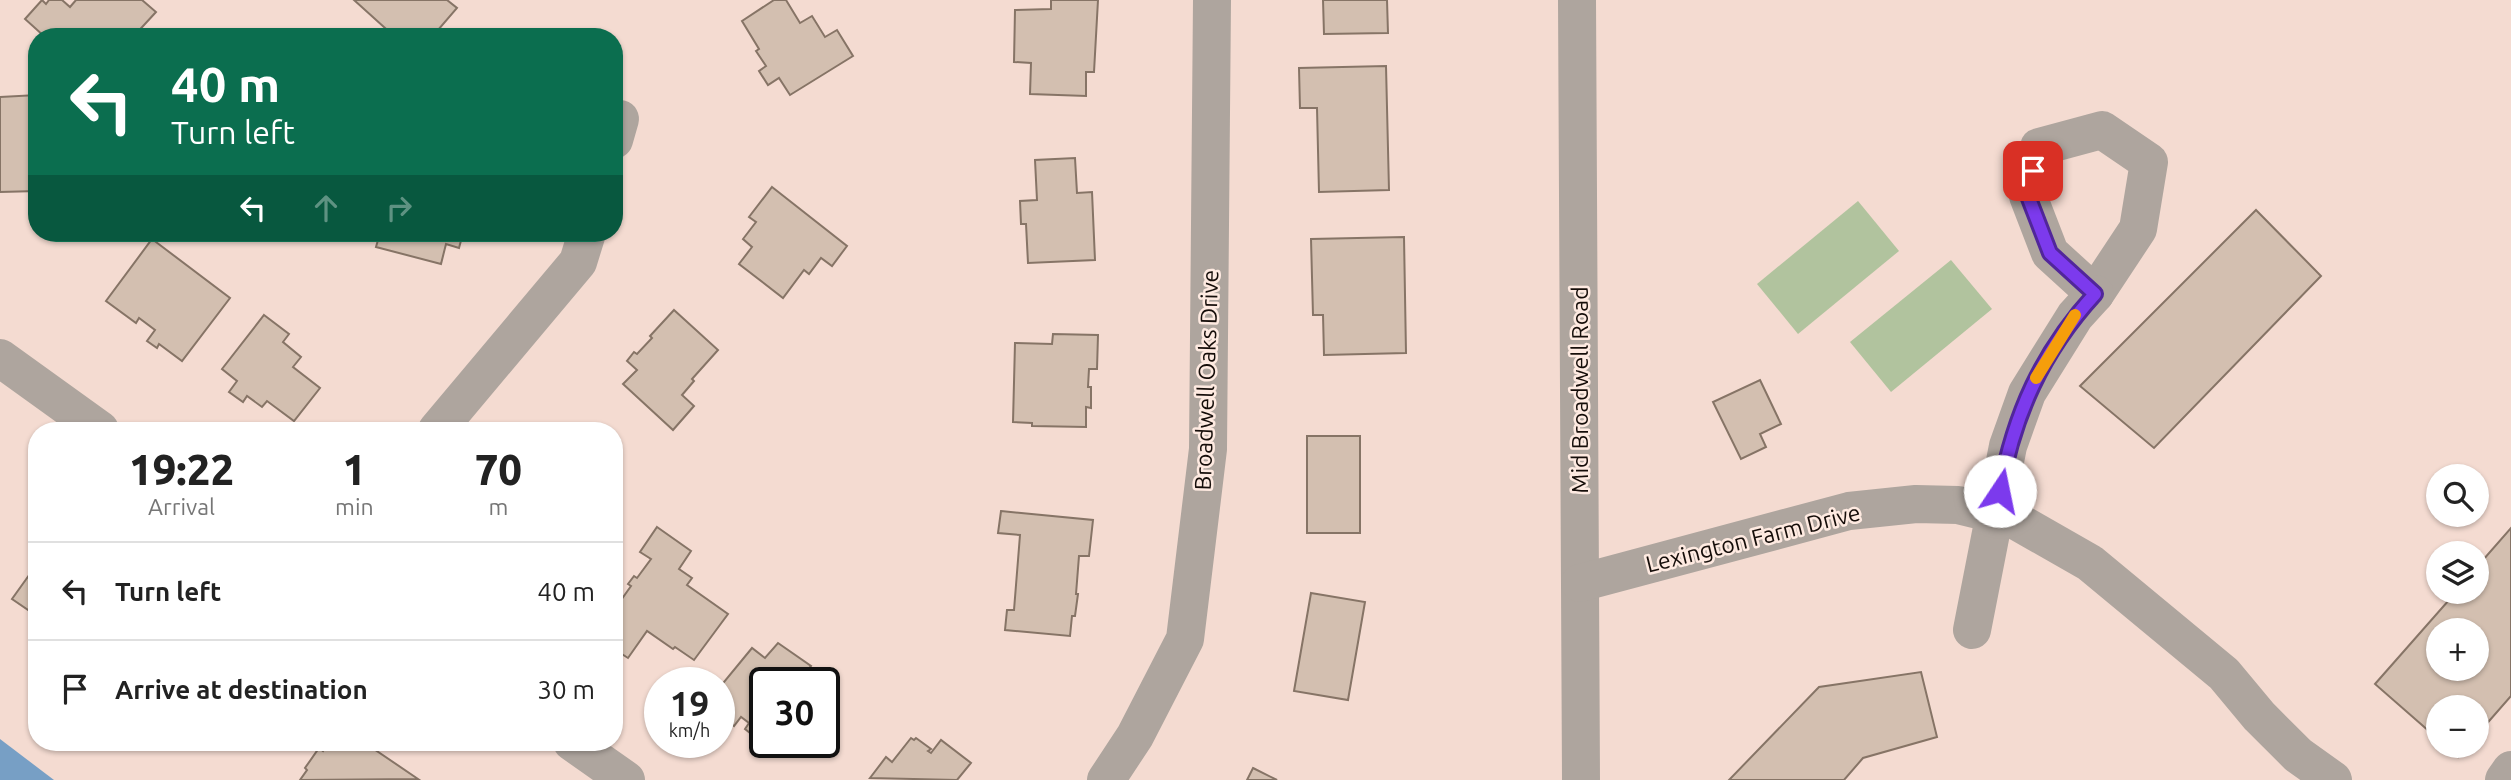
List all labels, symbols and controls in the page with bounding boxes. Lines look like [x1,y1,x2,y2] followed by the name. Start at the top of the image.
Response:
[56,56,147,147] icon: left
[171,56,280,111] text: 40 m
[171,114,295,150] text: Turn left
[2003,141,2063,201] pin
[2014,152,2052,190] icon: arrive
[234,189,272,227] icon: left
[307,189,345,227] icon: ahead
[380,189,418,227] icon: right
[1190,269,1222,491] street label: Broadwell Oaks Drive
[1567,286,1592,494] street label: Mid Broadwell Road
[129,446,234,493] text: 19:22
[343,446,366,493] text: 1
[475,446,522,493] text: 70
[1963,454,2037,528] position arrow
[2426,464,2489,758] map controls
[2426,464,2489,527] button: search
[148,494,215,519] text: Arrival
[335,494,374,519] text: min
[488,494,508,519] text: m
[1643,499,1863,577] street label: Lexington Farm Drive
[2426,541,2489,604] button: layers
[56,572,94,610] icon: left
[115,577,221,606] text: Turn left
[537,577,595,606] text: 40 m
[2426,618,2489,681] button: +
[749,667,840,758] speed limit sign: 30
[56,670,94,708] icon: arrive
[115,675,368,704] text: Arrive at destination
[537,675,595,704] text: 30 m
[670,683,709,723] text: 19
[2426,695,2489,758] button: −
[669,720,710,740] text: km/h

